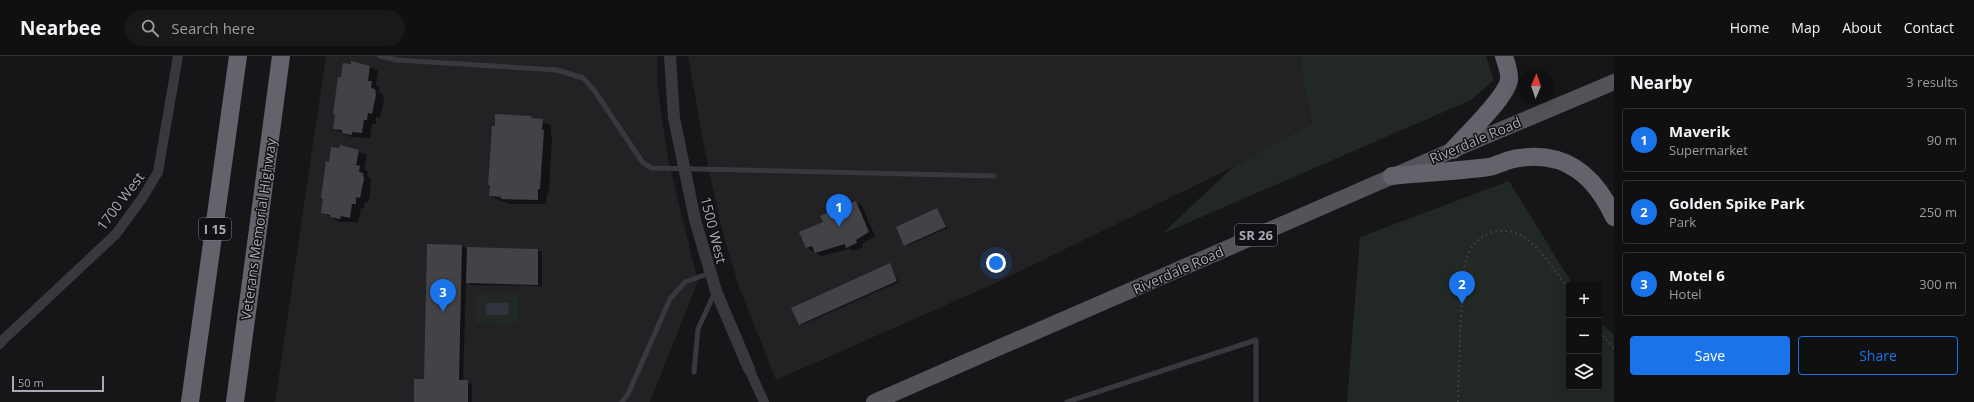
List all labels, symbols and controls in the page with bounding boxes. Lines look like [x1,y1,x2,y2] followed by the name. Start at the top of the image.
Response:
[125,10,405,46] search box
[20,15,101,41] text: Nearbee
[139,17,161,39] icon: search
[171,18,255,38] text: Search here
[1730,18,1769,37] text: Home
[1791,18,1820,37] text: Map
[1842,18,1882,37] text: About
[1904,18,1954,37] text: Contact
[1518,68,1554,104] north arrow
[1630,71,1692,94] text: Nearby
[1906,73,1958,91] text: 3 results
[1426,112,1524,168] street label: Riverdale Road
[1669,121,1730,141] text: Maverik
[1640,131,1648,149] text: 1
[1927,131,1957,149] text: 90 m
[236,136,280,321] street label: Veterans Memorial Highway
[1669,141,1748,159] text: Supermarket
[92,168,148,234] street label: 1700 West
[1669,193,1805,213] text: Golden Spike Park
[826,194,852,227] pin: 1
[697,195,731,265] street label: 1500 West
[1640,203,1648,221] text: 2
[1919,203,1957,221] text: 250 m
[1669,213,1696,231] text: Park
[199,218,231,240] road number: I 15
[1235,224,1277,246] road number: SR 26
[1130,241,1226,299] street label: Riverdale Road
[986,253,1006,273] your location
[1669,265,1725,285] text: Motel 6
[1449,271,1475,304] pin: 2
[1640,275,1648,293] text: 3
[1919,275,1957,293] text: 300 m
[430,279,456,312] pin: 3
[1566,282,1602,390] map controls
[1566,282,1602,318] button: +
[1669,285,1702,303] text: Hotel
[1566,318,1602,354] button: −
[1630,336,1790,375] button: Save
[1798,336,1958,375] button: Share
[1566,354,1602,390] button: layers
[12,374,104,393] scale bar
[18,375,44,390] text: 50 m

